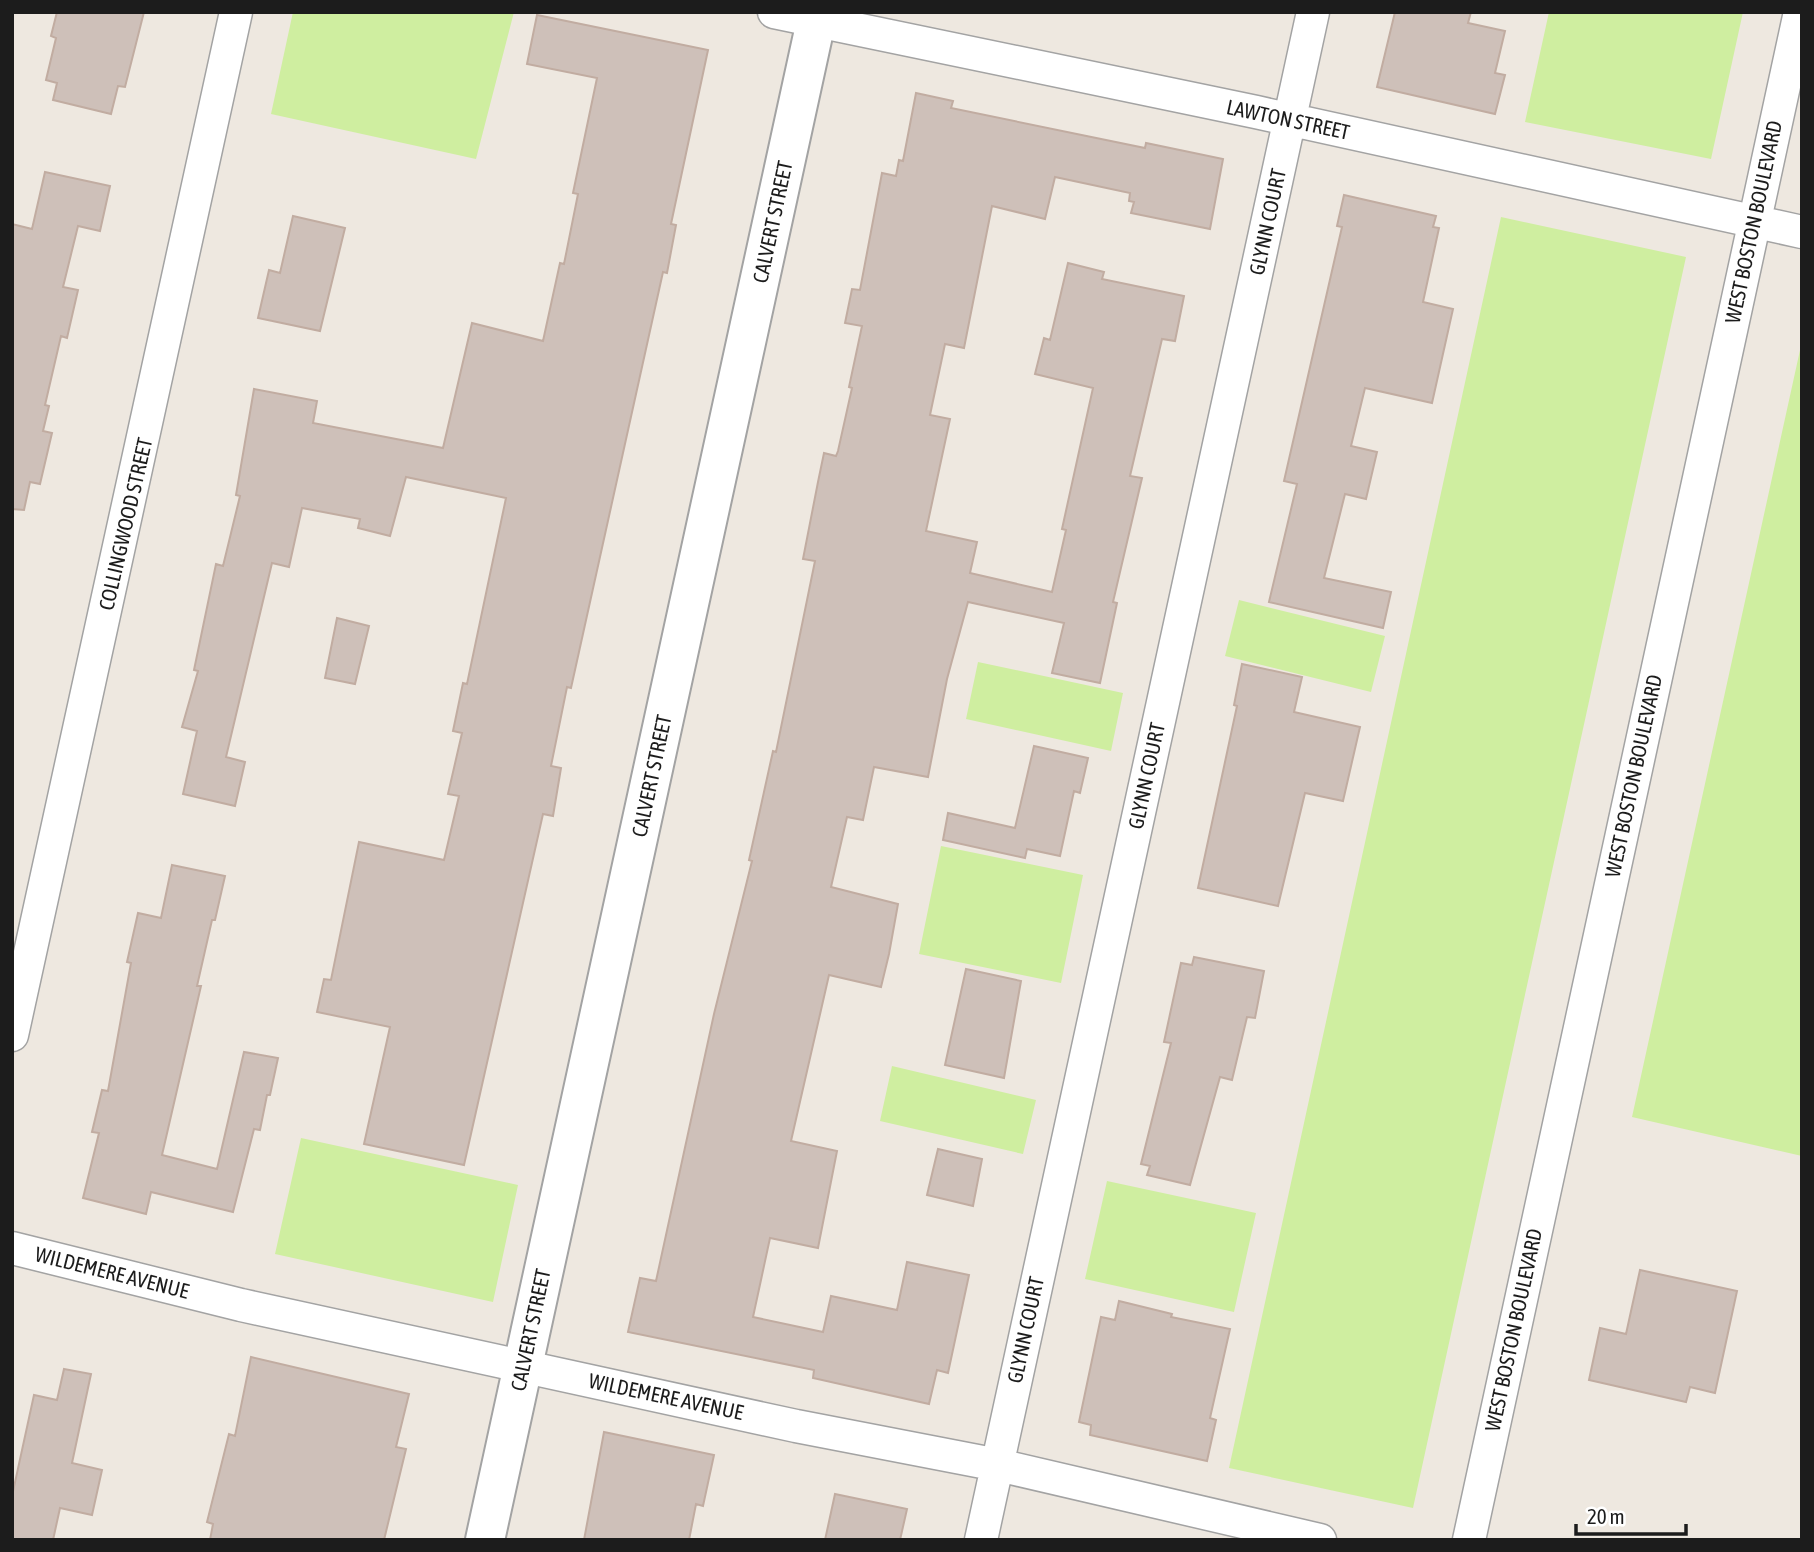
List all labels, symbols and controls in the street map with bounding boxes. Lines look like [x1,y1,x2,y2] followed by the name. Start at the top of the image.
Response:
[1224,94,1352,144] street label: LAWTON STREET
[1720,118,1786,325] street label: WEST BOSTON BOULEVARD
[747,159,797,285] street label: CALVERT STREET
[1244,166,1290,277] street label: GLYNN COURT
[94,435,157,612] street label: COLLINGWOOD STREET
[1600,672,1666,879] street label: WEST BOSTON BOULEVARD
[626,713,676,839] street label: CALVERT STREET
[1123,720,1169,831] street label: GLYNN COURT
[1480,1226,1546,1433] street label: WEST BOSTON BOULEVARD
[33,1241,192,1303] street label: WILDEMERE AVENUE
[505,1267,555,1393] street label: CALVERT STREET
[1002,1274,1048,1385] street label: GLYNN COURT
[587,1368,746,1424] street label: WILDEMERE AVENUE
[1576,1492,1686,1536] scale bar
[1587,1504,1625,1528] text: 20 m

